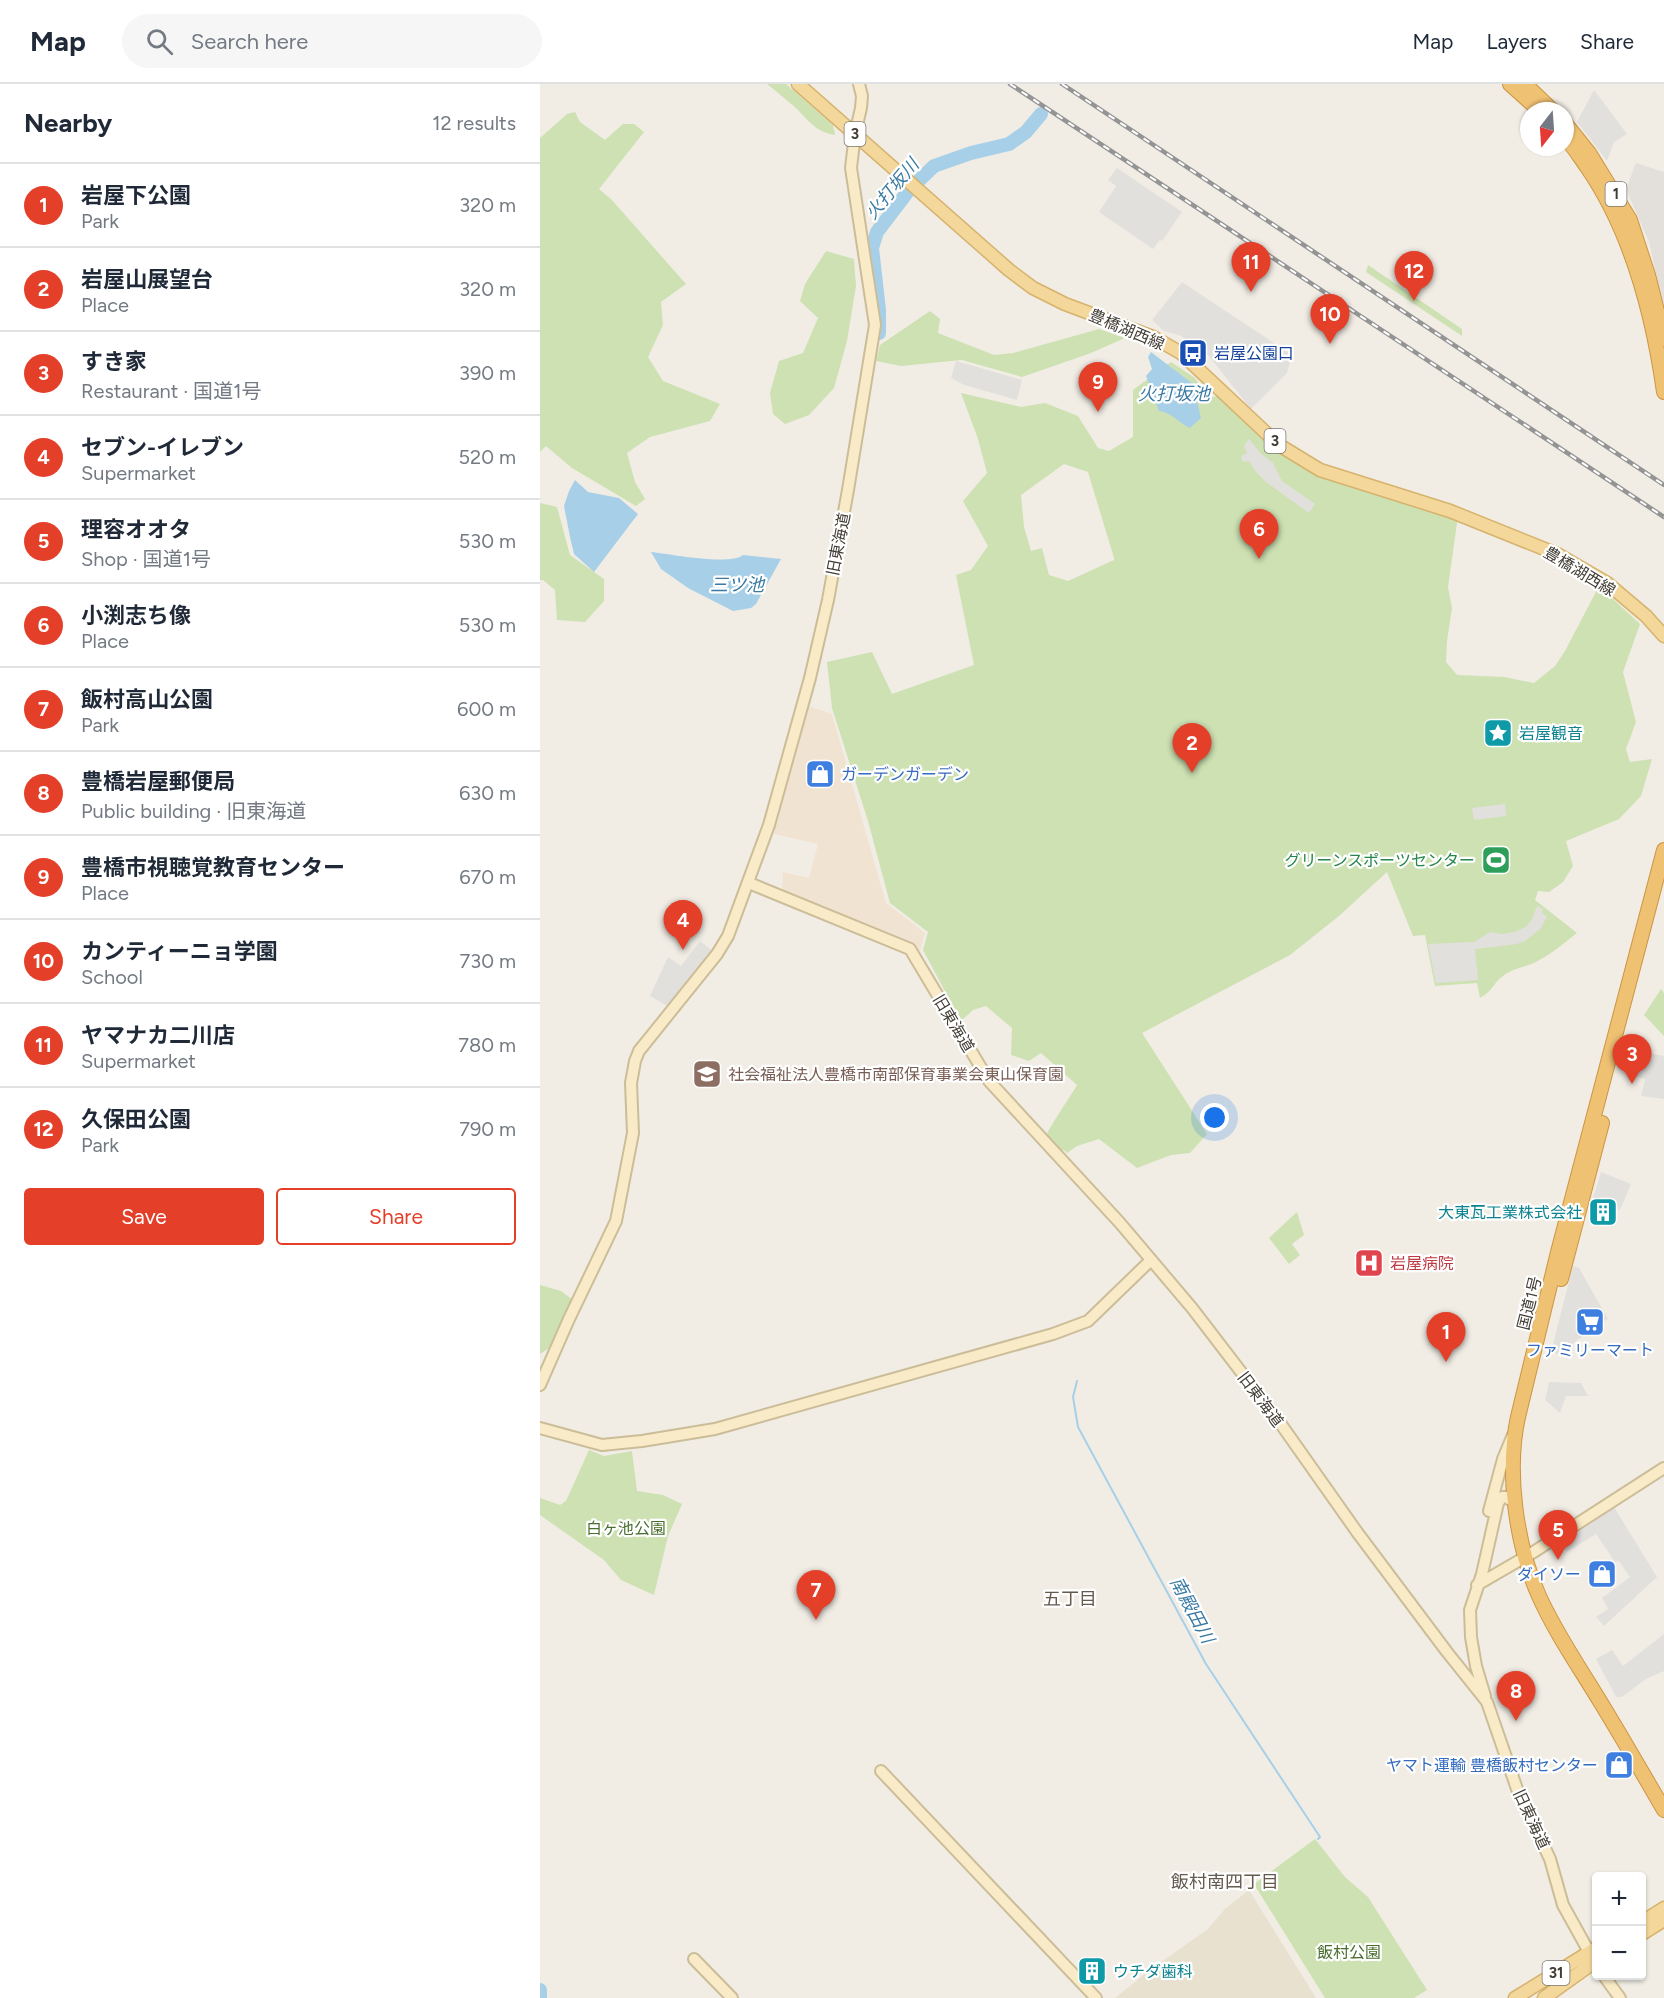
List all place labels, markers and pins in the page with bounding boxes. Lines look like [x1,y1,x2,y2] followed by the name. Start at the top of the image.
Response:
[1232,242,1270,292] pin: 11
[1394,252,1434,301] pin: 12
[1310,294,1350,344] pin: 10
[1177,337,1209,369] bus stop icon: 岩屋公園口
[1214,344,1294,363] place label: 岩屋公園口
[1078,362,1118,412] pin: 9
[1240,510,1278,559] pin: 6
[1482,717,1514,749] place icon: 岩屋観音
[1172,724,1212,773] pin: 2
[1519,724,1583,743] place label: 岩屋観音
[804,758,836,790] shop icon: ガーデンガーデン
[841,765,969,784] place label: ガーデンガーデン
[1480,844,1512,876] sports icon: グリーンスポーツセンター
[1284,851,1475,870] place label: グリーンスポーツセンター
[664,900,702,950] pin: 4
[1612,1034,1652,1084] pin: 3
[691,1058,723,1090] school or university icon: 社会福祉法人豊橋市南部保育事業会東山保育園
[728,1065,1064,1084] place label: 社会福祉法人豊橋市南部保育事業会東山保育園
[1587,1196,1619,1228] building icon: 大東瓦工業株式会社
[1438,1203,1582,1222] place label: 大東瓦工業株式会社
[1353,1247,1385,1279] hospital icon: 岩屋病院
[1390,1254,1454,1273] place label: 岩屋病院
[1574,1306,1606,1338] supermarket icon: ファミリーマート
[1426,1312,1466,1362] pin: 1
[1526,1341,1654,1360] place label: ファミリーマート
[1538,1510,1578,1560] pin: 5
[1586,1558,1618,1590] shop icon: ダイソー
[1517,1565,1581,1584] place label: ダイソー
[796,1570,836,1620] pin: 7
[1496,1672,1536,1721] pin: 8
[1603,1749,1635,1781] shop icon: ヤマト運輸 豊橋飯村センター
[1386,1756,1598,1775] place label: ヤマト運輸 豊橋飯村センター
[1076,1955,1108,1987] building icon: ウチダ歯科
[1113,1962,1193,1981] place label: ウチダ歯科

